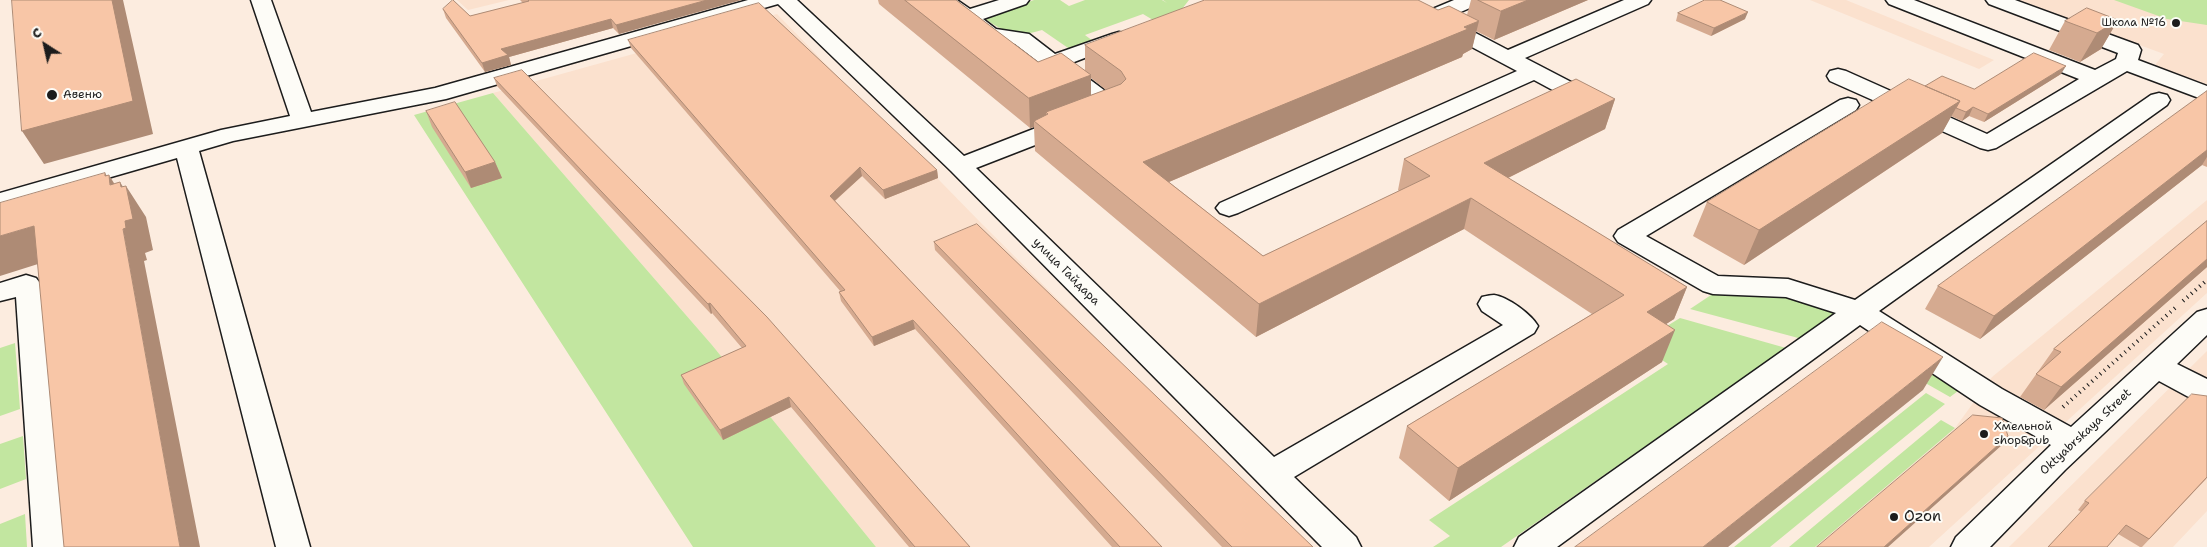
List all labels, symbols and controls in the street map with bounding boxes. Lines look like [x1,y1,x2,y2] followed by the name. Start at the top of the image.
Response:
[2101,16,2166,30] place label: Школа №16
[2170,17,2182,29] marker: Школа №16
[20,20,70,70] north arrow
[28,23,45,43] text: С
[45,88,59,102] marker: Авеню
[63,88,102,102] place label: Авеню
[1029,235,1103,309] street label: улица Гайдара
[2037,386,2135,478] street label: Oktyabrskaya Street
[1994,420,2052,448] place label: Хмельной shop&pub
[1978,428,1990,440] marker: Хмельной shop&pub
[1904,508,1941,526] place label: Ozon
[1888,511,1900,523] marker: Ozon

